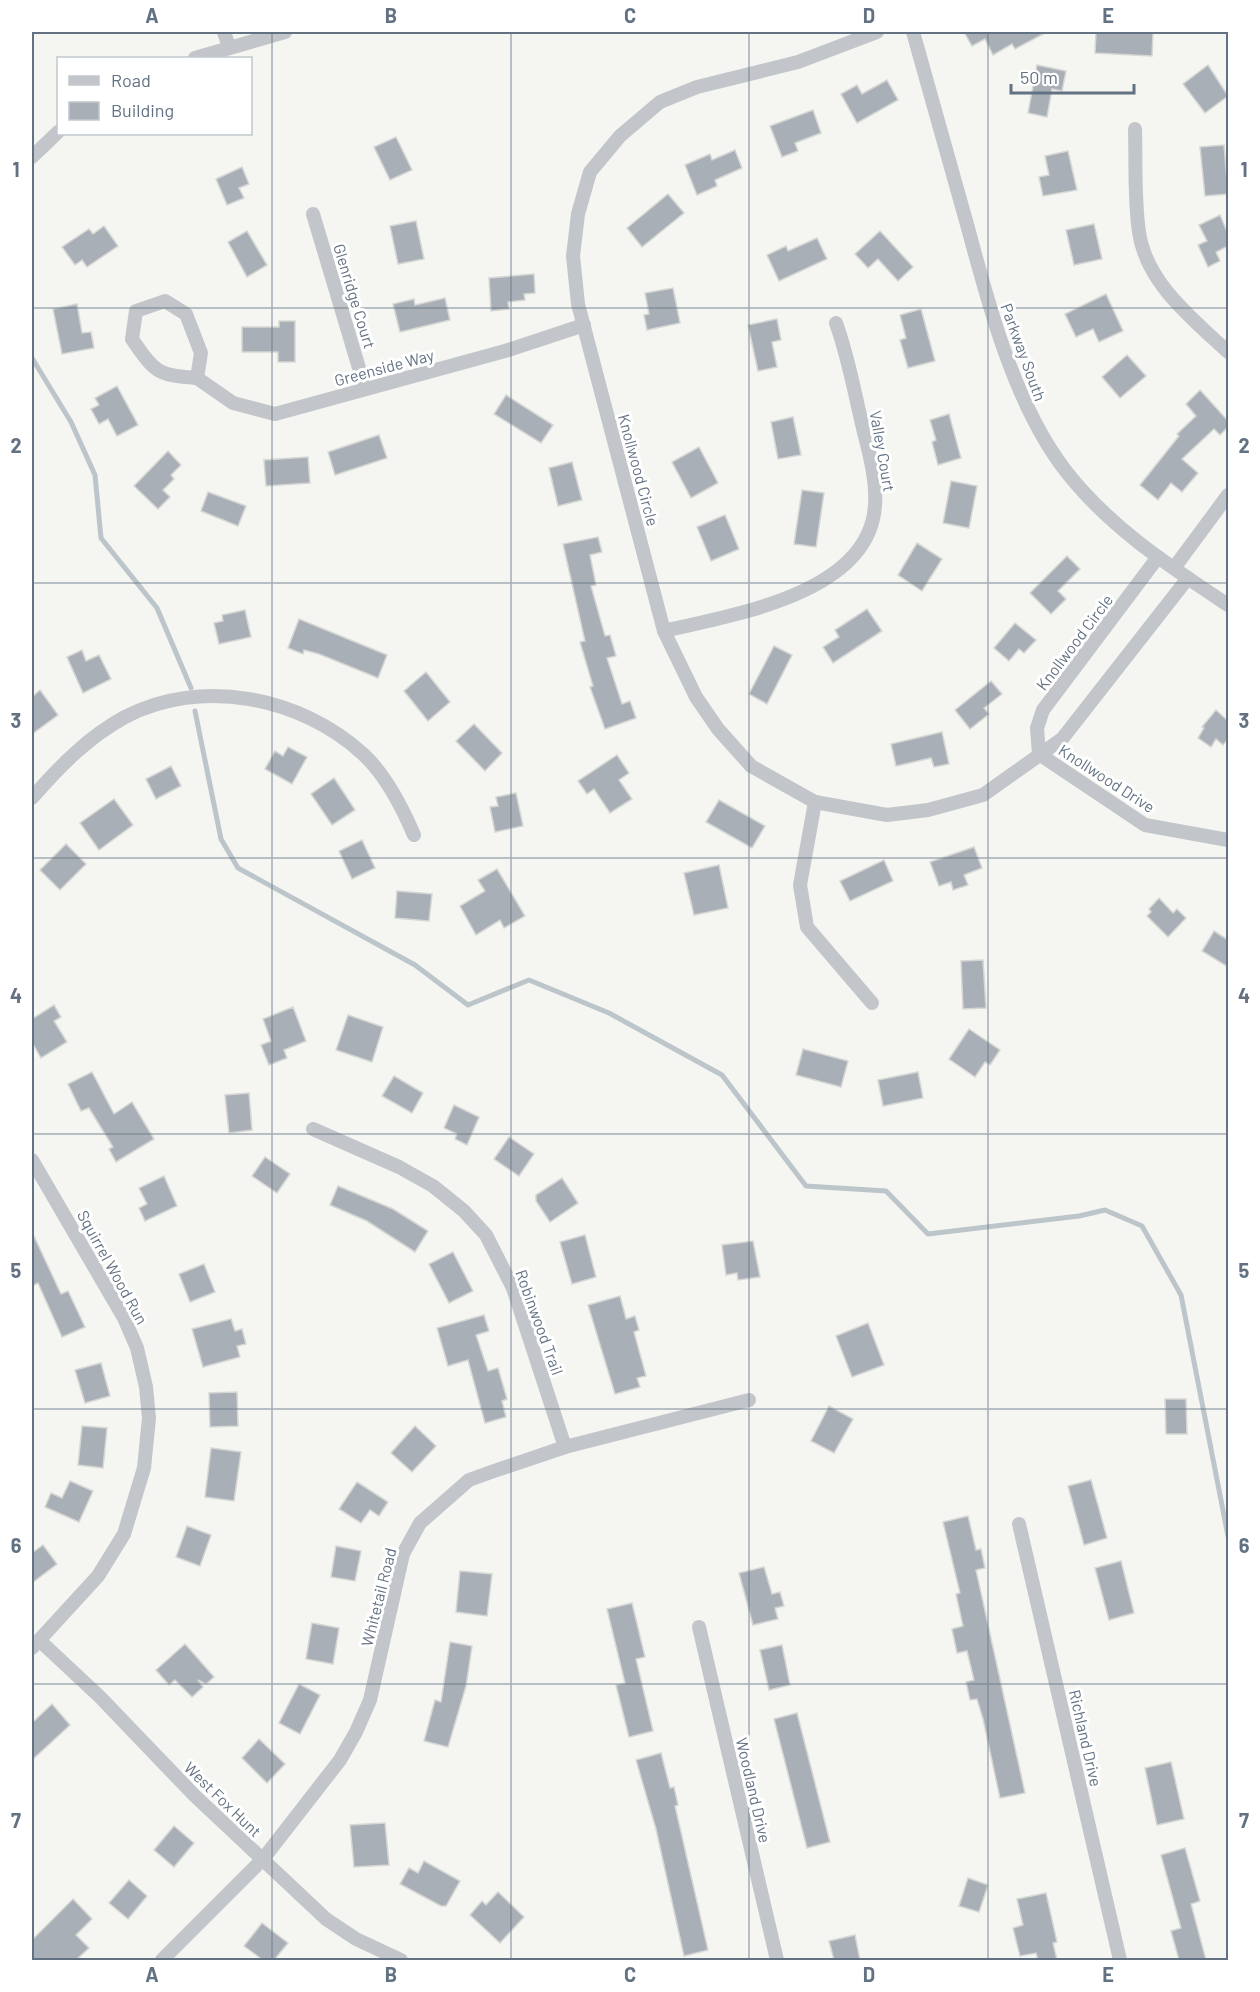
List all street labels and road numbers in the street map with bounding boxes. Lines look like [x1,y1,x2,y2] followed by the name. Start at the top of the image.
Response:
[330,241,380,351] street label: Glenridge Court
[998,301,1050,403] street label: Parkway South
[332,344,436,389] street label: Greenside Way
[867,409,899,493] street label: Valley Court
[615,412,663,528] street label: Knollwood Circle
[1032,590,1116,694] street label: Knollwood Circle
[1055,740,1159,816] street label: Knollwood Drive
[74,1207,152,1327] street label: Squirrel Wood Run
[512,1267,568,1377] street label: Robinwood Trail
[357,1546,399,1648] street label: Whitetail Road
[1066,1688,1106,1788] street label: Richland Drive
[733,1736,775,1844] street label: Woodland Drive
[181,1758,265,1840] street label: West Fox Hunt

